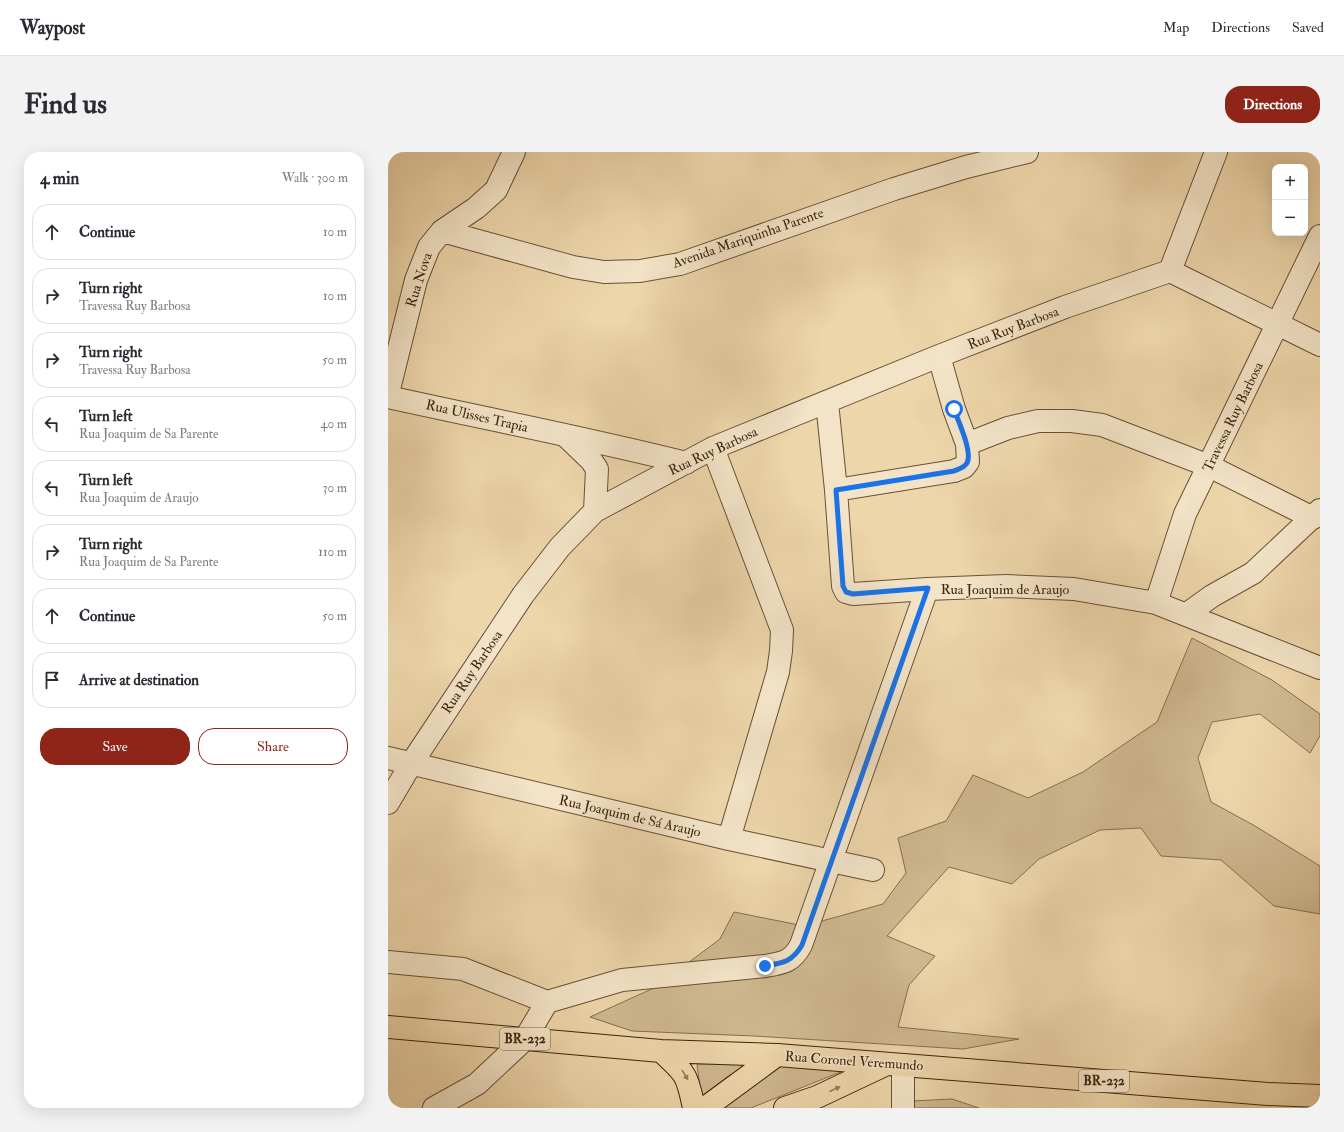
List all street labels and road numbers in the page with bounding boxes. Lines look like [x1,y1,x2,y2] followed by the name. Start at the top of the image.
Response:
[669,204,826,272] street label: Avenida Mariquinha Parente
[402,250,436,309] street label: Rua Nova
[965,303,1062,354] street label: Rua Ruy Barbosa
[1199,359,1268,475] street label: Travessa Ruy Barbosa
[424,396,530,437] street label: Rua Ulisses Trapia
[666,423,761,480] street label: Rua Ruy Barbosa
[941,581,1070,598] street label: Rua Joaquim de Araujo
[438,627,507,717] street label: Rua Ruy Barbosa
[557,791,703,841] street label: Rua Joaquim de Sá Araujo
[500,1028,550,1050] road number: BR-232
[784,1048,924,1074] street label: Rua Coronel Veremundo
[1079,1070,1129,1092] road number: BR-232

